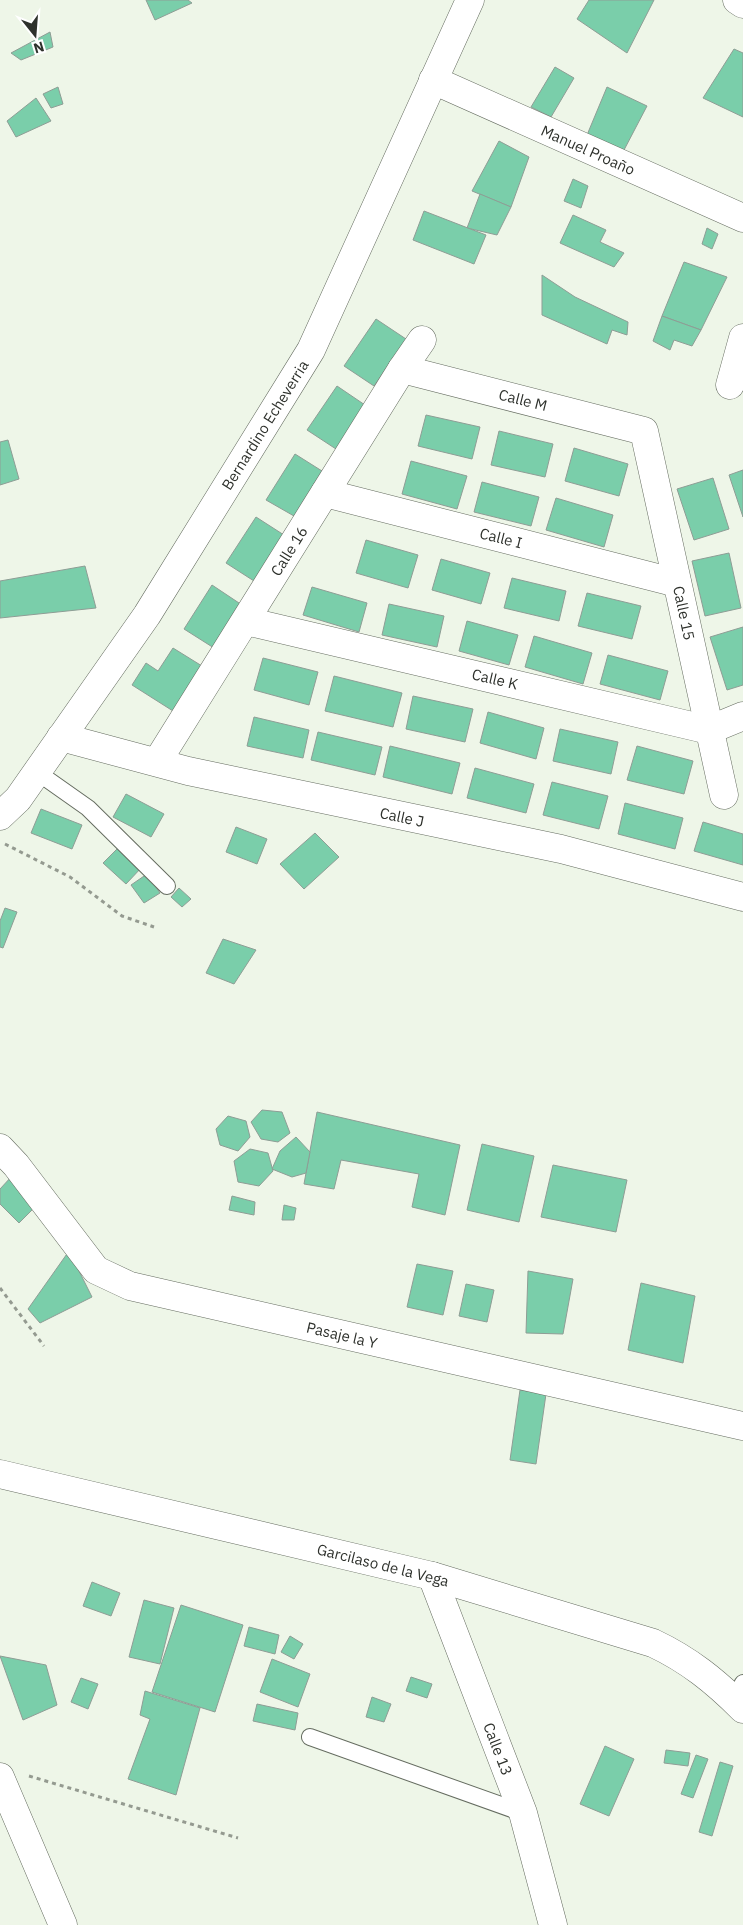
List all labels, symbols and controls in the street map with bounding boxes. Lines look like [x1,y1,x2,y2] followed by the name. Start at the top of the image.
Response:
[10,10,60,60] north arrow
[31,37,46,58] text: N
[538,121,638,179] street label: Manuel Proaño
[217,357,313,493] street label: Bernardino Echeverria
[497,385,549,415] street label: Calle M
[266,523,312,579] street label: Calle 16
[478,524,524,552] street label: Calle I
[669,584,699,642] street label: Calle 15
[470,664,520,694] street label: Calle K
[378,803,426,831] street label: Calle J
[305,1318,379,1352] street label: Pasaje la Y
[315,1539,451,1591] street label: Garcilaso de la Vega
[479,1720,517,1778] street label: Calle 13

